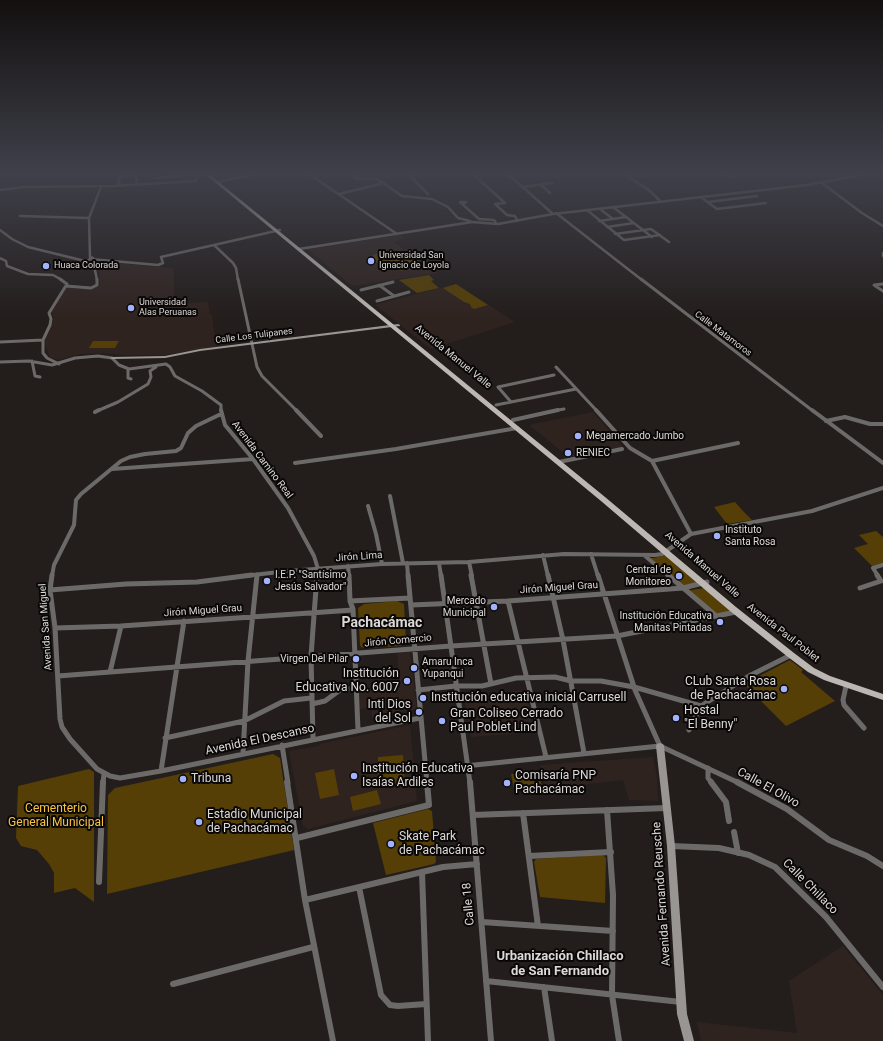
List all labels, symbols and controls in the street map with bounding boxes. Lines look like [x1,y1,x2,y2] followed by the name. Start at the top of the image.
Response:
[379,251,449,272] place label: Universidad San Ignacio de Loyola
[366,256,376,266] marker: Universidad San Ignacio de Loyola
[41,261,51,271] marker: Huaca Colorada
[54,261,118,271] place label: Huaca Colorada
[139,298,197,319] place label: Universidad Alas Peruanas
[126,303,136,313] marker: Universidad Alas Peruanas
[692,309,754,359] street label: Calle Matamoros
[412,322,494,392] street label: Avenida Manuel Valle
[215,326,293,346] street label: Calle Los Tulipanes
[229,419,295,501] street label: Avenida Camino Real
[586,430,684,442] place label: Megamercado Jumbo
[573,431,583,441] marker: Megamercado Jumbo
[576,447,610,459] place label: RENIEC
[563,448,573,458] marker: RENIEC
[725,524,776,548] place label: Instituto Santa Rosa
[662,529,742,601] street label: Avenida Manuel Valle
[712,531,722,541] marker: Instituto Santa Rosa
[335,549,383,565] street label: Jirón Lima
[625,564,671,588] place label: Central de Monitoreo
[275,569,346,592] place label: I.E.P. "Santísimo Jesús Salvador"
[674,571,684,581] marker: Central de Monitoreo
[262,576,272,586] marker: I.E.P. "Santísimo Jesús Salvador"
[519,579,599,597] street label: Jirón Miguel Grau
[37,583,55,671] street label: Avenida San Miguel
[443,595,486,618] place label: Mercado Municipal
[744,601,822,665] street label: Avenida Paul Poblet
[163,602,243,620] street label: Jirón Miguel Grau
[489,602,499,612] marker: Mercado Municipal
[619,610,712,634] place label: Institución Educativa Manitas Pintadas
[342,615,422,631] district label: Pachacámac
[715,617,725,627] marker: Institución Educativa Manitas Pintadas
[364,632,432,650] street label: Jirón Comercio
[280,653,348,665] place label: Virgen Del Pilar
[351,654,361,664] marker: Virgen Del Pilar
[422,656,473,680] place label: Amaru Inca Yupanqui
[409,663,419,673] marker: Amaru Inca Yupanqui
[296,667,399,695] place label: Institución Educativa No. 6007
[685,675,776,703] place label: CLub Santa Rosa de Pachacámac
[402,676,412,686] marker: Institución Educativa No. 6007
[779,684,789,694] marker: CLub Santa Rosa de Pachacámac
[431,691,626,705] place label: Institución educativa inicial Carrusell
[418,693,428,703] marker: Institución educativa inicial Carrusell
[367,698,411,726] place label: Inti Dios del Sol
[684,704,737,732] place label: Hostal "El Benny"
[414,707,424,717] marker: Inti Dios del Sol
[450,707,563,735] place label: Gran Coliseo Cerrado Paul Poblet Lind
[671,713,681,723] marker: Hostal "El Benny"
[437,716,447,726] marker: Gran Coliseo Cerrado Paul Poblet Lind
[204,721,316,759] street label: Avenida El Descanso
[362,762,473,790] place label: Institución Educativa Isaías Ardiles
[734,765,802,811] street label: Calle El Olivo
[515,769,596,797] place label: Comisaría PNP Pachacámac
[349,771,359,781] marker: Institución Educativa Isaías Ardiles
[191,772,231,786] place label: Tribuna
[178,774,188,784] marker: Tribuna
[502,778,512,788] marker: Comisaría PNP Pachacámac
[8,802,104,830] park label: Cementerio General Municipal
[207,808,302,836] place label: Estadio Municipal de Pachacámac
[194,817,204,827] marker: Estadio Municipal de Pachacámac
[650,821,674,967] street label: Avenida Fernando Reusche
[399,830,485,858] place label: Skate Park de Pachacámac
[386,839,396,849] marker: Skate Park de Pachacámac
[779,856,841,918] street label: Calle Chillaco
[460,882,478,926] street label: Calle 18
[496,949,624,980] district label: Urbanización Chillaco de San Fernando

